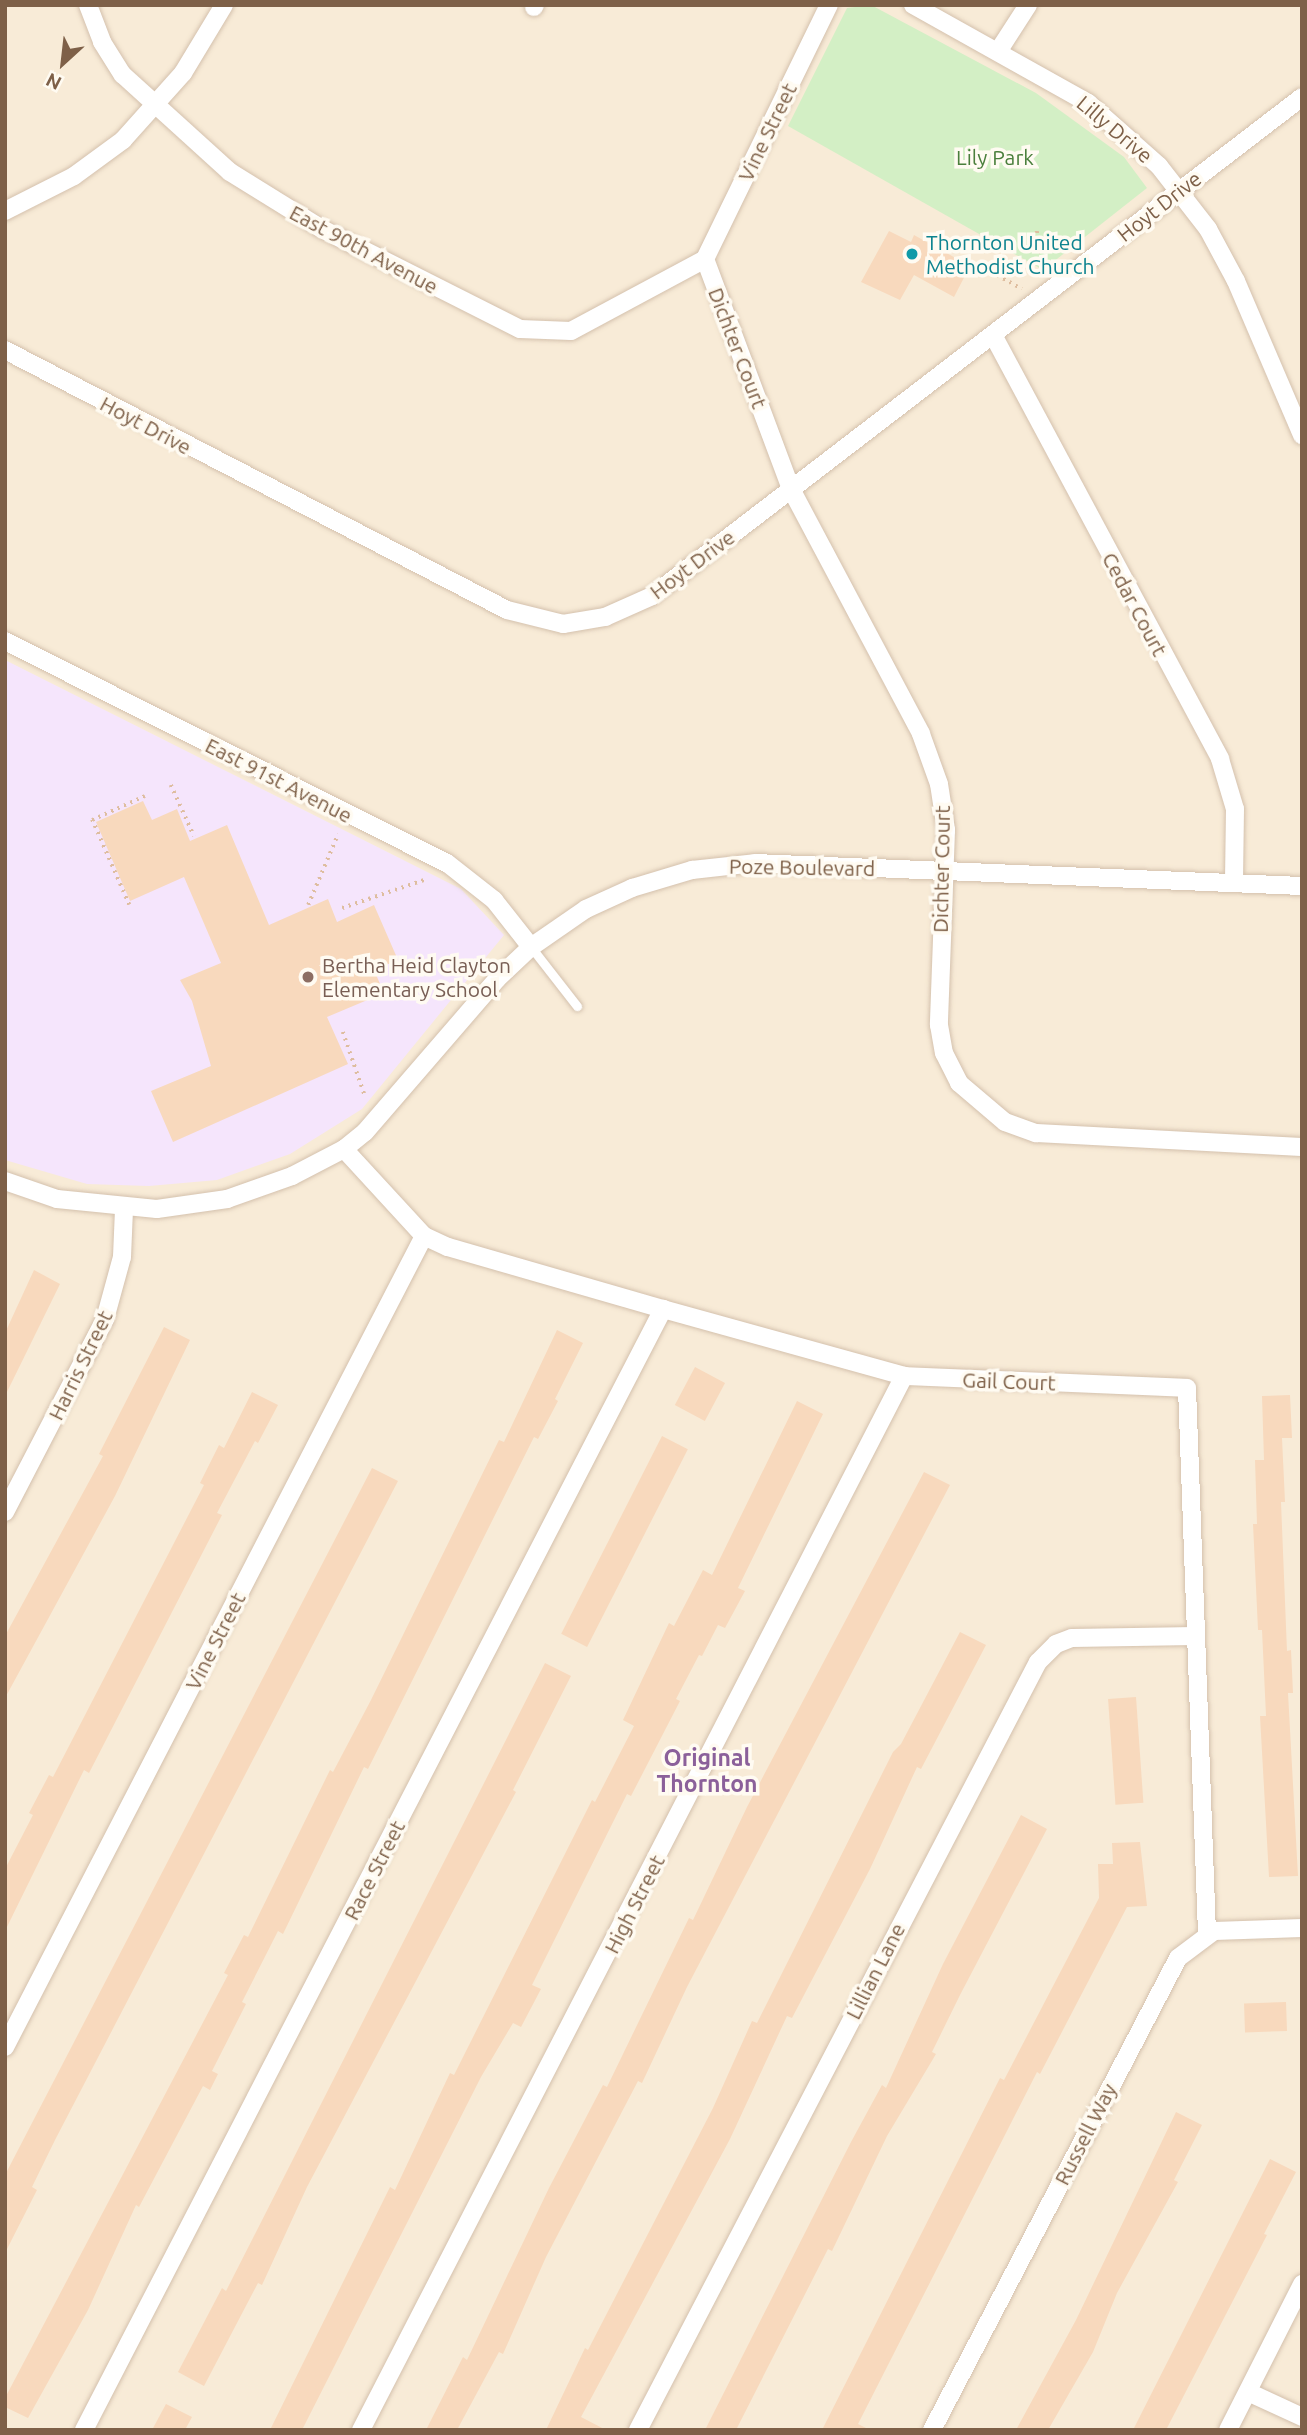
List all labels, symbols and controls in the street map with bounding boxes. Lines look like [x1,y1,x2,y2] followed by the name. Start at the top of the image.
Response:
[28,28,98,98] north arrow
[42,69,65,95] text: N
[732,79,802,185] street label: Vine Street
[1072,90,1158,168] street label: Lilly Drive
[956,144,1034,170] park label: Lily Park
[1112,165,1206,247] street label: Hoyt Drive
[286,199,442,299] street label: East 90th Avenue
[926,229,1094,279] place label: Thornton United Methodist Church
[904,246,920,262] marker: Thornton United Methodist Church
[703,284,773,412] street label: Dichter Court
[96,390,196,460] street label: Hoyt Drive
[645,524,739,604] street label: Hoyt Drive
[1097,548,1173,660] street label: Cedar Court
[201,732,357,828] street label: East 91st Avenue
[927,805,955,933] street label: Dichter Court
[729,853,875,881] street label: Poze Boulevard
[322,952,511,1002] place label: Bertha Heid Clayton Elementary School
[300,969,316,985] marker: Bertha Heid Clayton Elementary School
[43,1306,117,1424] street label: Harris Street
[962,1367,1056,1395] street label: Gail Court
[180,1588,250,1694] street label: Vine Street
[657,1744,757,1798] district label: Original Thornton
[338,1816,410,1924] street label: Race Street
[598,1851,670,1957] street label: High Street
[840,1919,910,2023] street label: Lillian Lane
[1049,2079,1121,2189] street label: Russell Way

